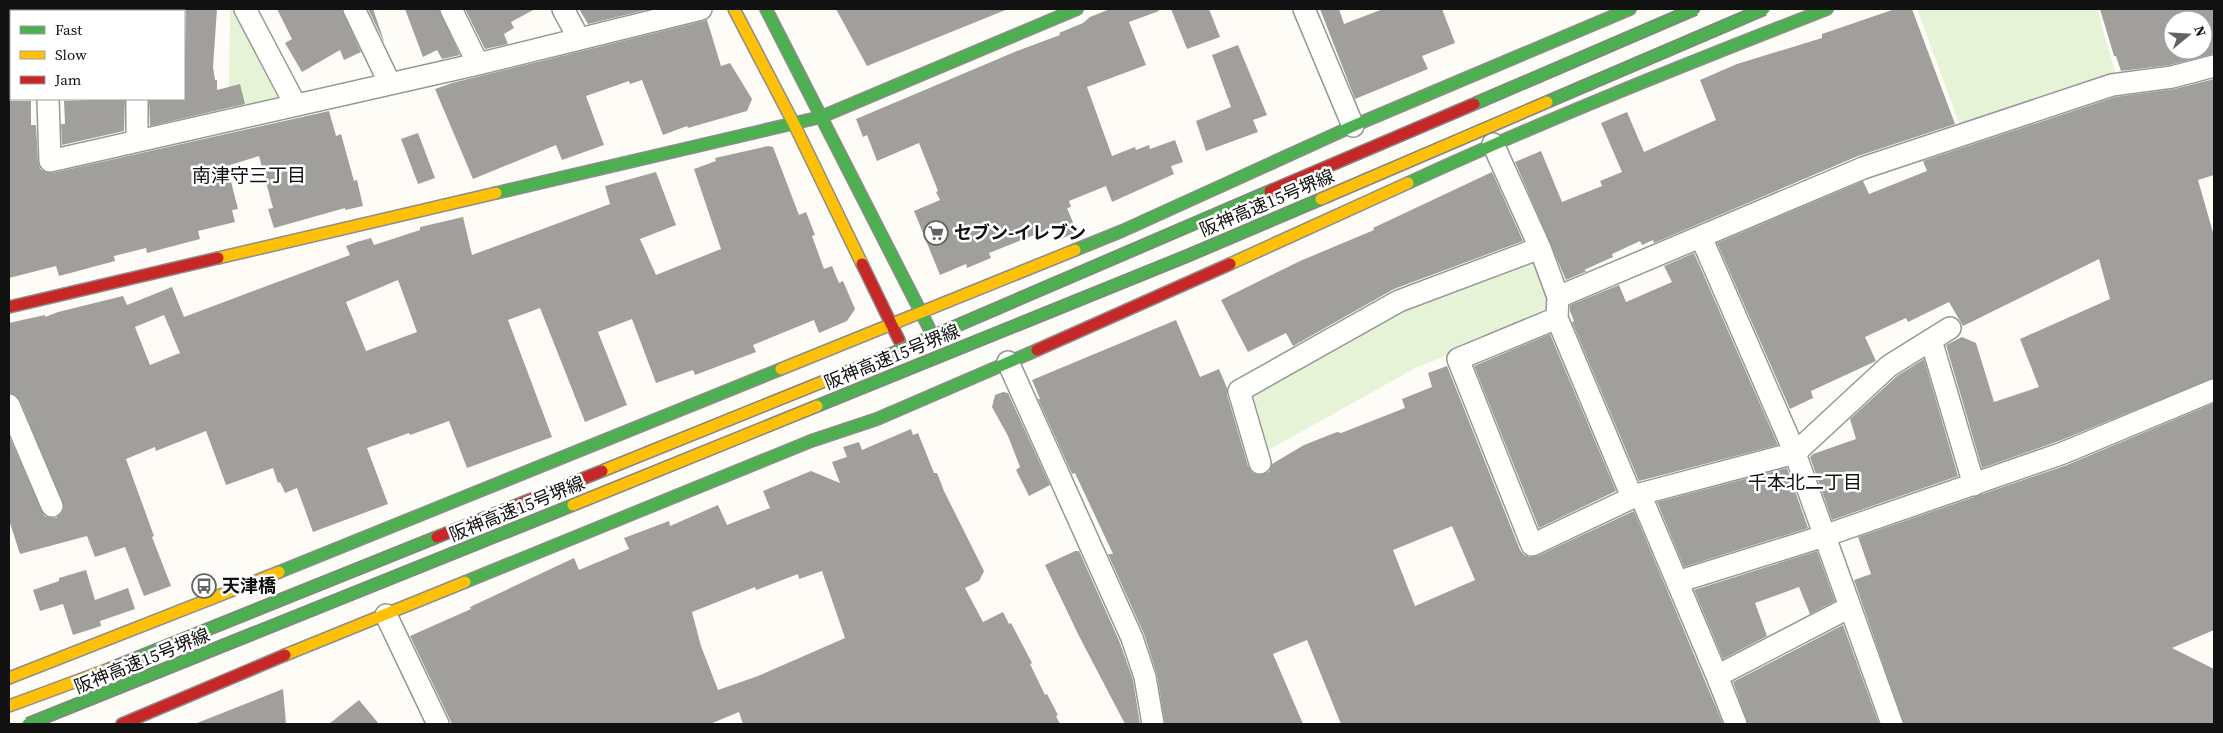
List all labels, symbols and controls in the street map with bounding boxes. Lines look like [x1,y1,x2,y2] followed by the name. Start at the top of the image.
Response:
[10,10,185,100] legend
[2163,10,2213,60] north arrow
[55,19,82,40] text: Fast
[2189,23,2211,39] text: N
[55,44,87,65] text: Slow
[54,69,82,90] text: Jam
[192,162,306,188] district label: 南津守三丁目
[1196,163,1338,242] street label: 阪神高速15号堺線
[923,220,949,246] supermarket icon: セブン-イレブン
[954,220,1086,245] place label: セブン-イレブン
[820,318,963,395] street label: 阪神高速15号堺線
[1748,469,1862,495] district label: 千本北二丁目
[445,470,588,547] street label: 阪神高速15号堺線
[191,573,217,599] bus stop icon: 天津橋
[222,573,276,598] place label: 天津橋
[70,622,213,699] street label: 阪神高速15号堺線

